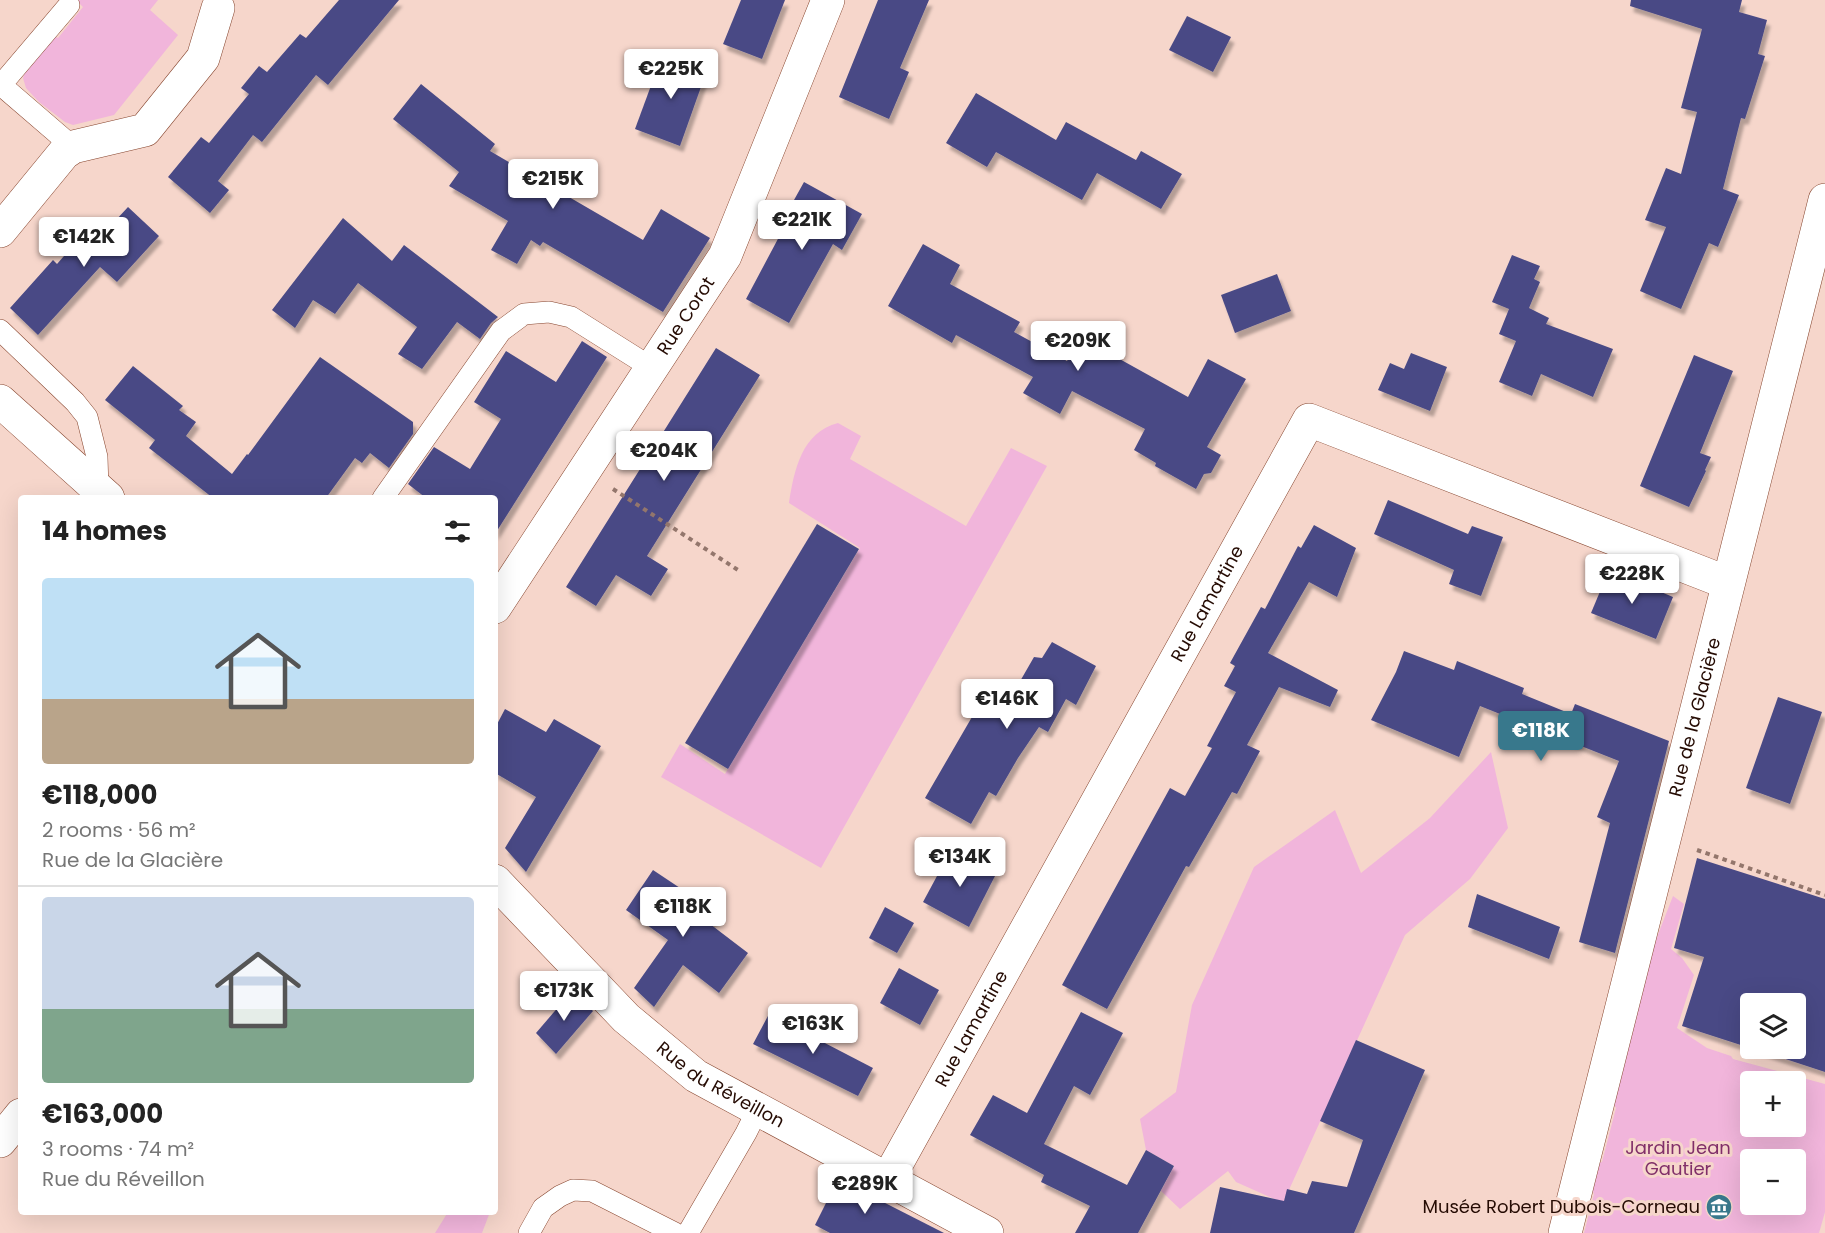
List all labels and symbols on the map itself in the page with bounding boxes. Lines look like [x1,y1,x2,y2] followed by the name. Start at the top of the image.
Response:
[629,49,713,100] pin: €225K
[511,159,595,210] pin: €215K
[760,200,844,251] pin: €221K
[42,217,126,268] pin: €142K
[651,272,720,360] street label: Rue Corot
[1036,321,1120,372] pin: €209K
[622,431,706,482] pin: €204K
[1164,541,1249,666] street label: Rue Lamartine
[1590,554,1674,605] pin: €228K
[1662,635,1726,799] street label: Rue de la Glacière
[965,679,1049,730] pin: €146K
[1499,711,1583,762] pin: €118K
[918,837,1002,888] pin: €134K
[641,887,725,938] pin: €118K
[929,966,1013,1091] street label: Rue Lamartine
[522,971,606,1022] pin: €173K
[771,1004,855,1055] pin: €163K
[652,1035,789,1134] street label: Rue du Réveillon
[1625,1135,1731,1181] park label: Jardin Jean Gautier
[823,1164,907,1215] pin: €289K
[1704,1192,1734,1222] museum icon: Musée Robert Dubois-Corneau
[1422,1194,1700,1219] place label: Musée Robert Dubois-Corneau

